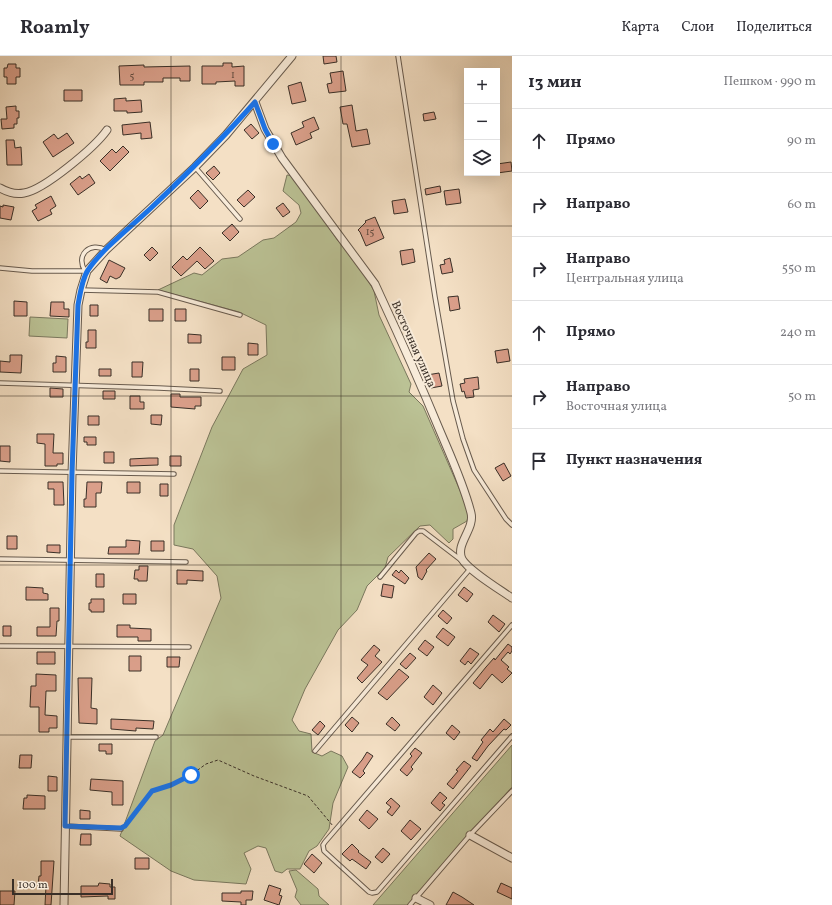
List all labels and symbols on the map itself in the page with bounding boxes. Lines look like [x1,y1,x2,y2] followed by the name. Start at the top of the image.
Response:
[231,68,235,82] house number: 1
[130,69,135,83] house number: 5
[264,135,282,153] route end
[366,225,375,239] house number: 15
[387,299,439,390] street label: Восточная улица
[182,766,200,784] route start
[12,877,113,896] scale bar

